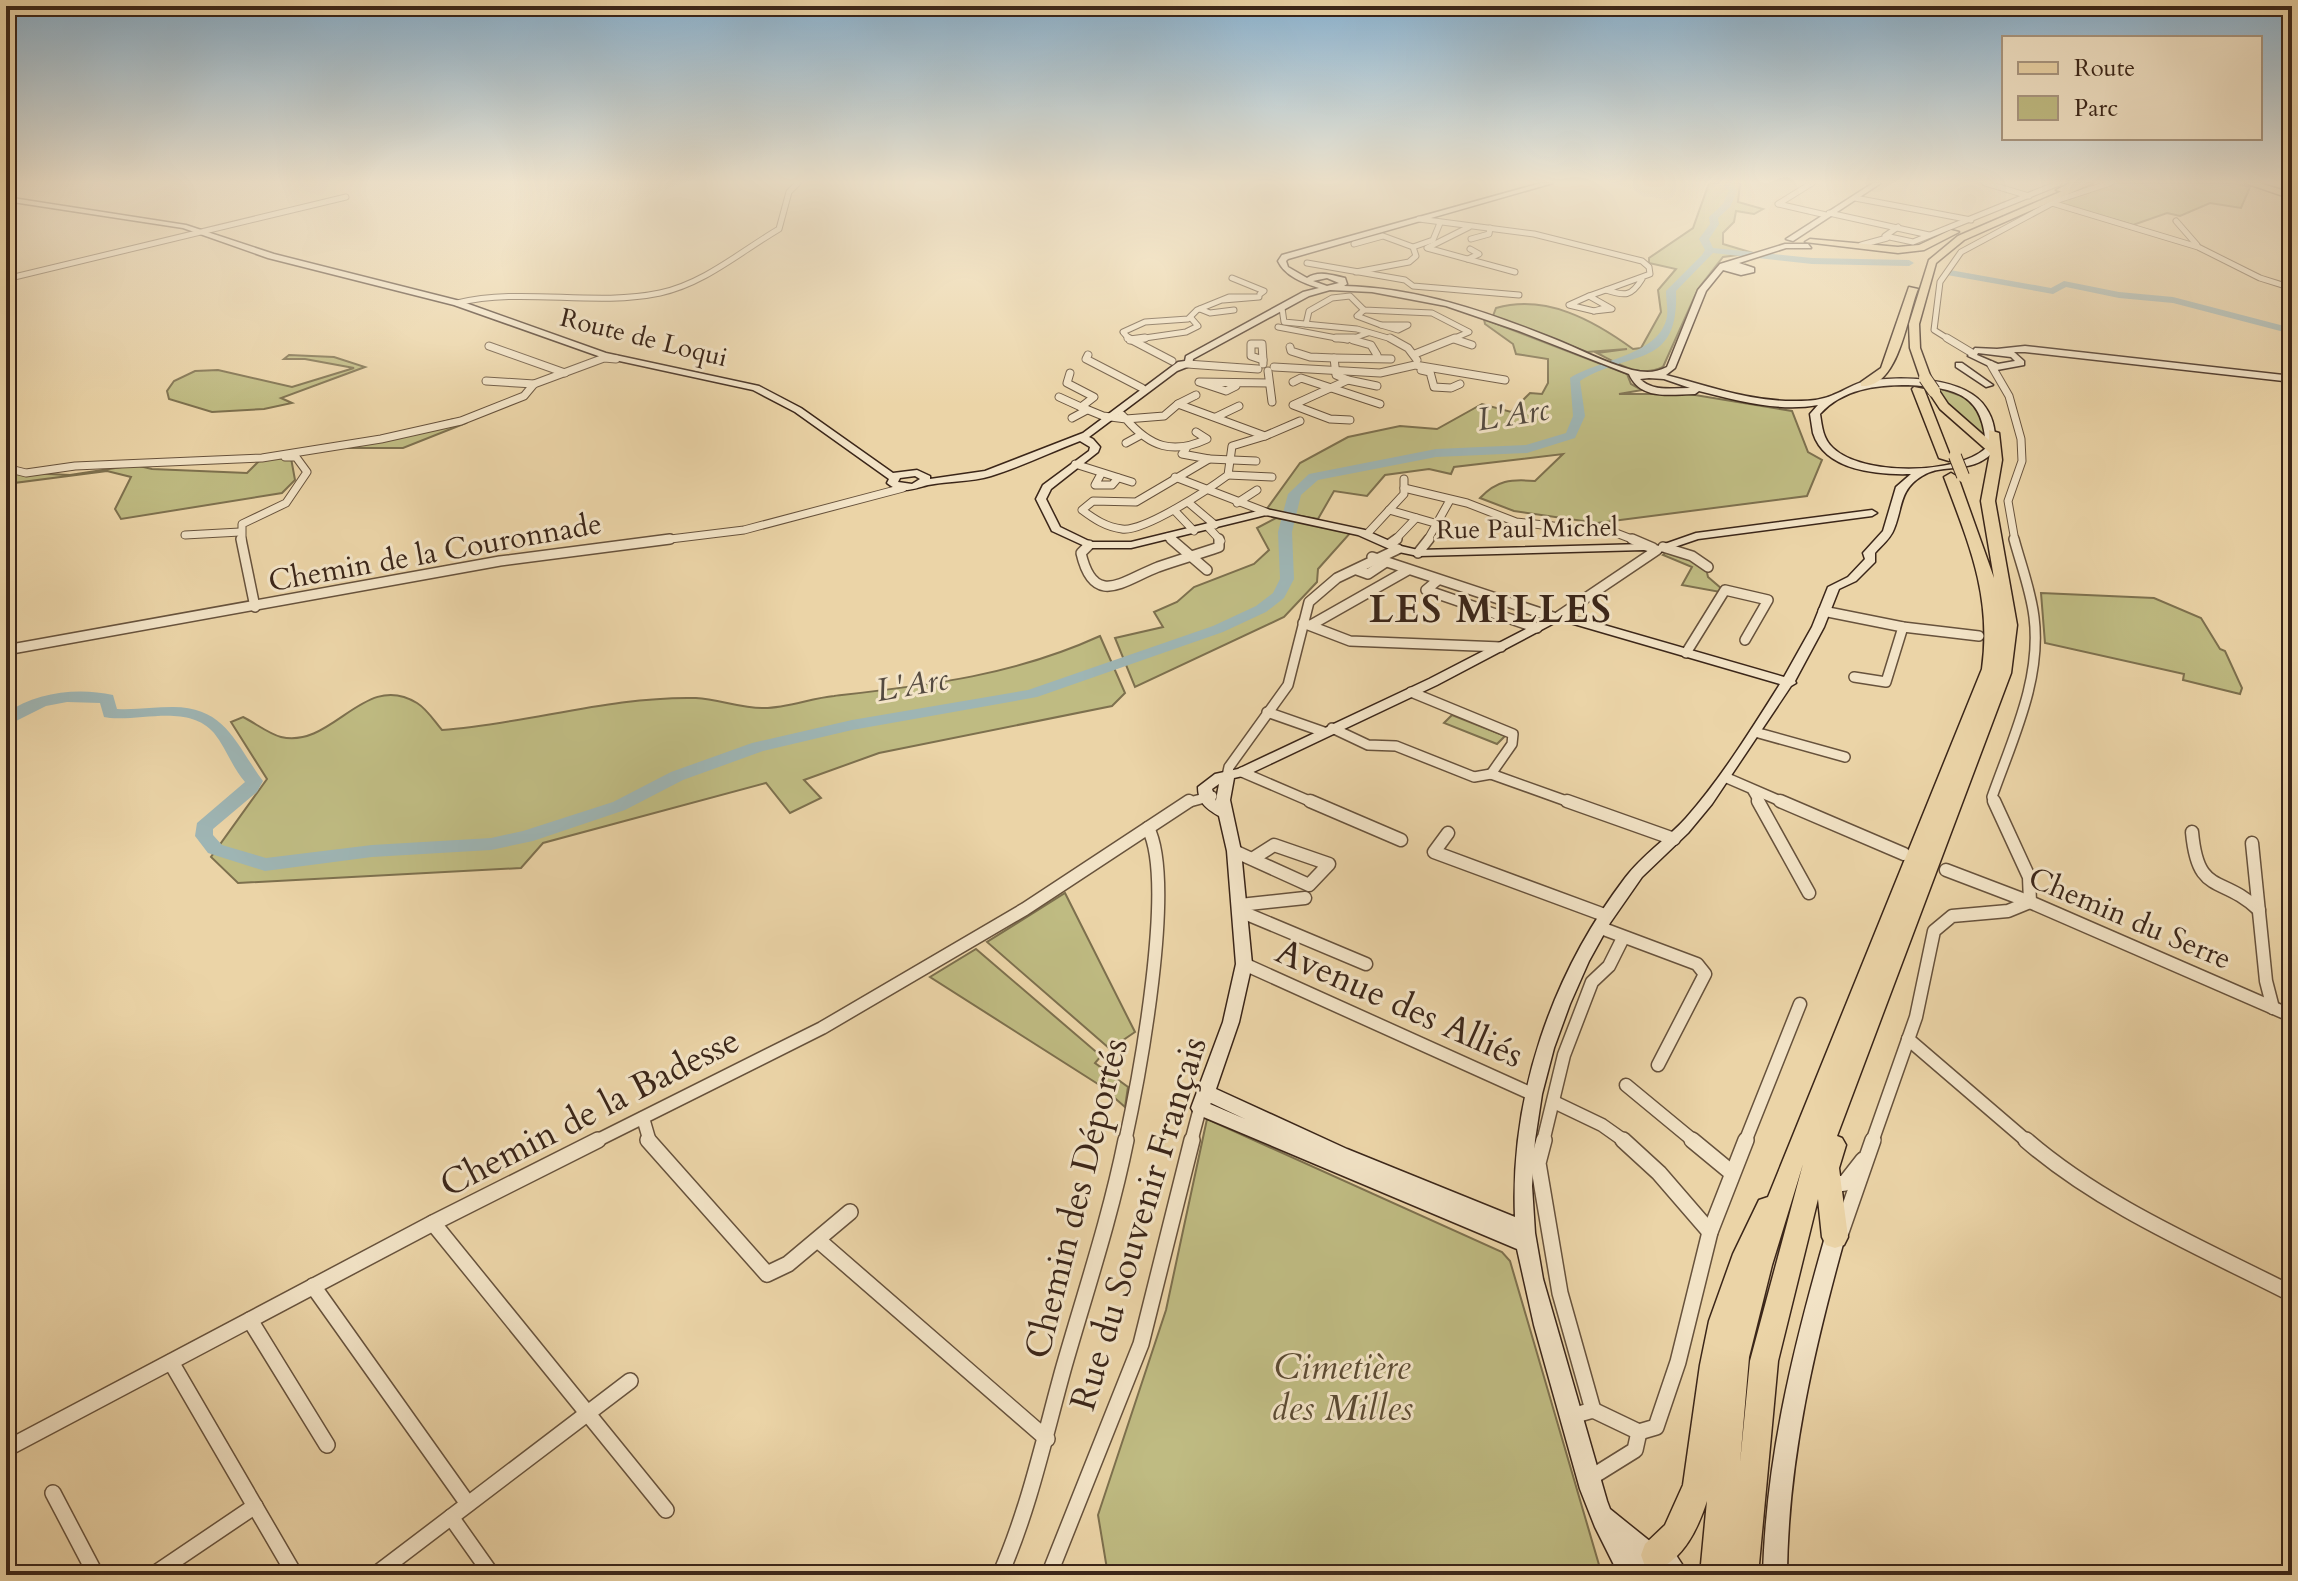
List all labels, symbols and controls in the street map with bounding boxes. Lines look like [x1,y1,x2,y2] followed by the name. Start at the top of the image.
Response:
[2002,36,2262,140] legend
[2074,52,2135,85] text: Route
[2074,92,2118,125] text: Parc
[557,300,731,375] street label: Route de Loqui
[1474,388,1553,442] water label: L'Arc
[265,503,605,602] street label: Chemin de la Couronnade
[1436,509,1619,548] street label: Rue Paul Michel
[1369,584,1613,636] district label: LES MILLES
[873,657,952,713] water label: L'Arc
[2022,857,2238,980] street label: Chemin du Serre
[1268,927,1531,1080] street label: Avenue des Alliés
[432,1016,748,1209] street label: Chemin de la Badesse
[1058,1031,1219,1416] street label: Rue du Souvenir Français
[1013,1033,1140,1364] street label: Chemin des Déportés
[1271,1343,1413,1433] park label: Cimetière des Milles

